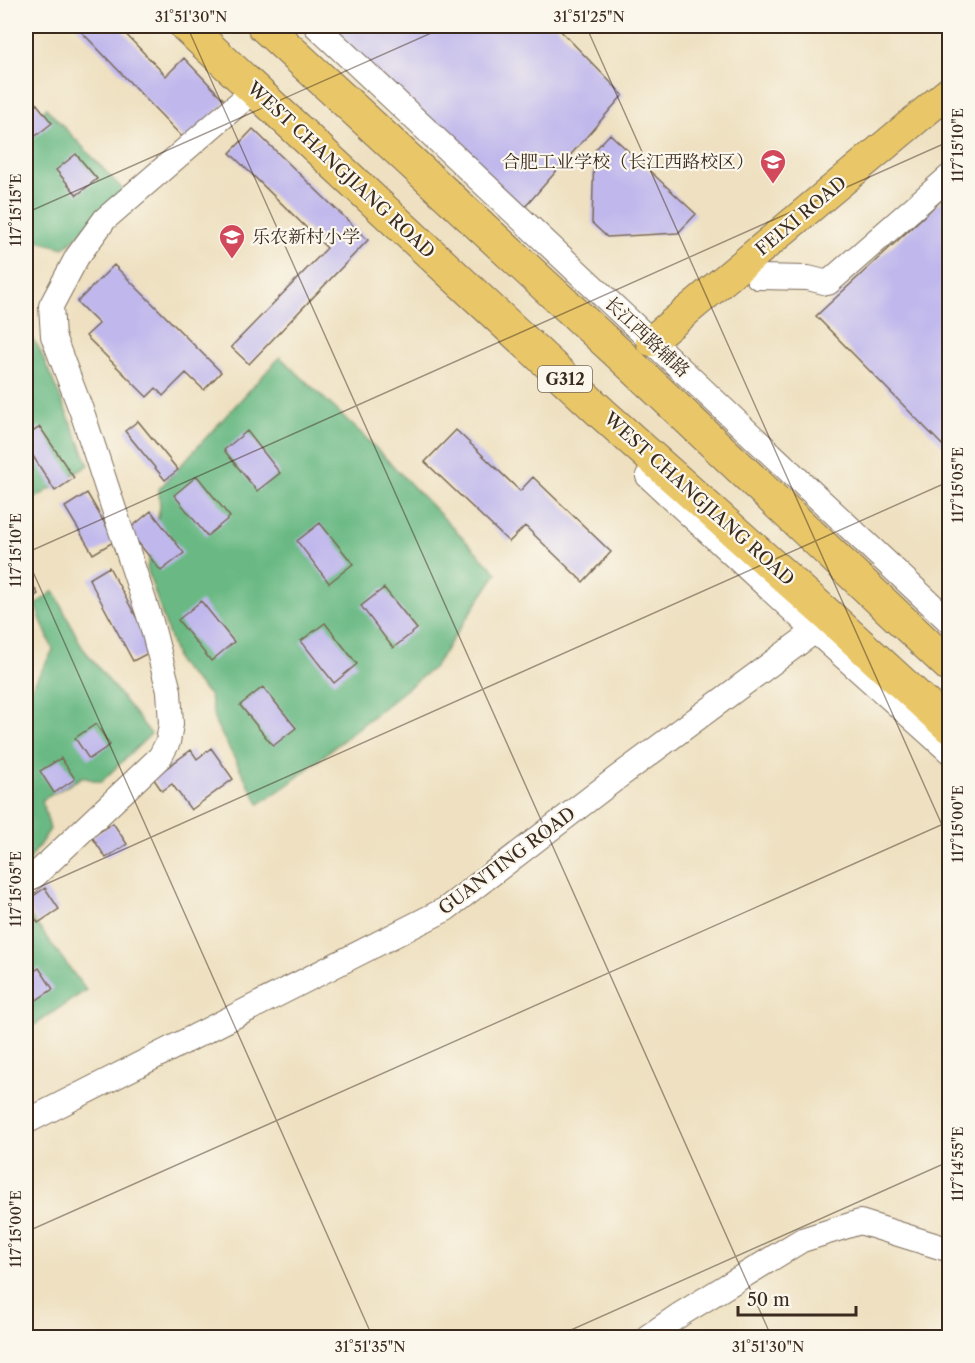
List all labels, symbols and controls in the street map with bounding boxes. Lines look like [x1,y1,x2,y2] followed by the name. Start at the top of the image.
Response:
[155,7,227,26] text: 31°51'30"N
[553,7,625,26] text: 31°51'25"N
[242,77,439,263] street label: WEST CHANGJIANG ROAD
[948,108,967,182] text: 117°15'10"E
[758,147,788,185] school or university icon: 合肥工业学校（长江西路校区）
[502,151,754,173] place label: 合肥工业学校（长江西路校区）
[751,172,851,260] street label: FEIXI ROAD
[6,173,25,247] text: 117°15'15"E
[217,222,247,260] school or university icon: 乐农新村小学
[252,226,360,248] place label: 乐农新村小学
[600,292,694,382] street label: 长江西路辅路
[538,366,592,392] road number: G312
[599,407,799,590] street label: WEST CHANGJIANG ROAD
[948,447,967,523] text: 117°15'05"E
[6,513,25,587] text: 117°15'10"E
[948,785,967,863] text: 117°15'00"E
[434,802,580,920] street label: GUANTING ROAD
[6,851,25,927] text: 117°15'05"E
[948,1126,967,1202] text: 117°14'55"E
[6,1190,25,1268] text: 117°15'00"E
[738,1279,856,1317] scale bar
[747,1289,790,1311] text: 50 m
[334,1337,406,1356] text: 31°51'35"N
[732,1337,804,1356] text: 31°51'30"N

